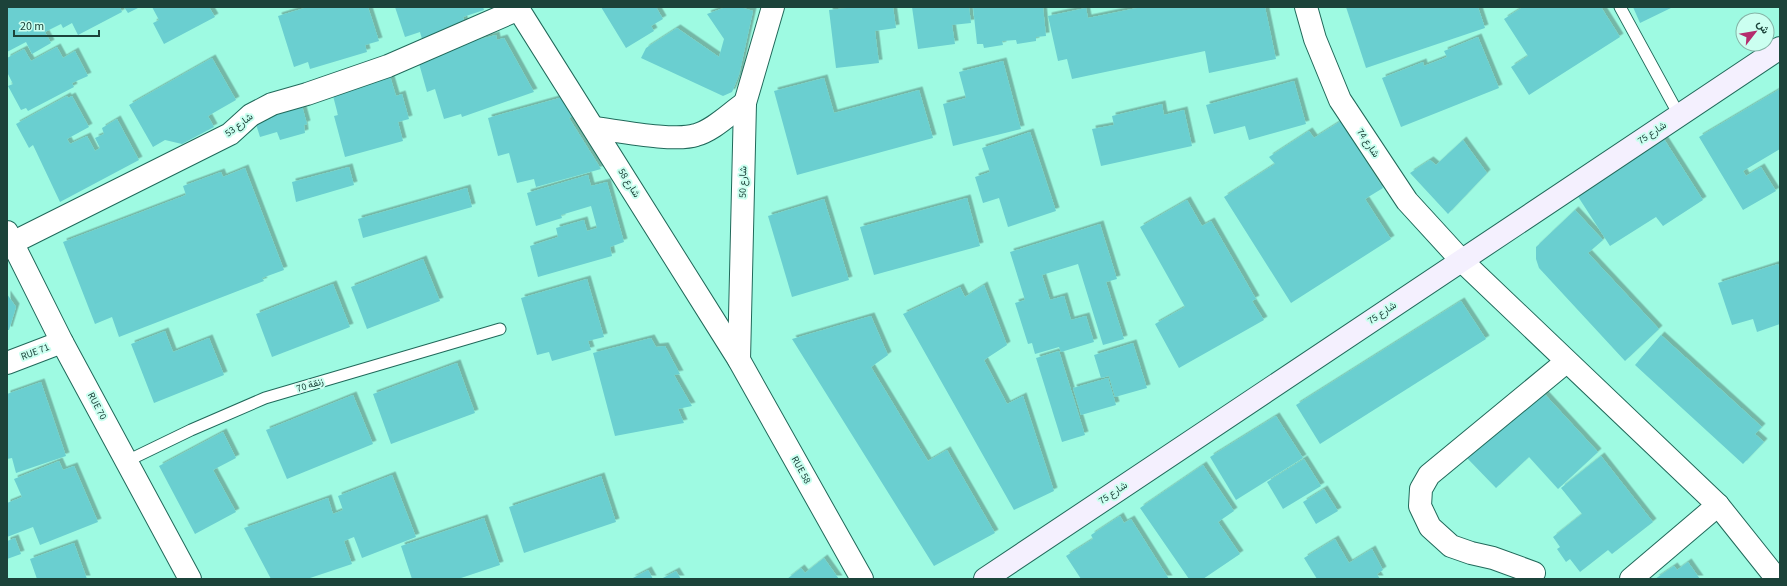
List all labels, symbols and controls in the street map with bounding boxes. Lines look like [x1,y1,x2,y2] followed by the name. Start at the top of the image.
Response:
[14,12,99,38] scale bar
[1735,12,1775,52] north arrow
[20,18,44,35] text: 20 m
[1753,18,1773,37] text: ش
[222,110,256,140] street label: شارع 53
[1635,118,1669,148] street label: شارع 75
[1353,126,1383,160] street label: شارع 74
[615,166,643,200] street label: شارع 58
[736,166,750,198] street label: شارع 50
[1365,298,1399,328] street label: شارع 75
[19,340,51,364] street label: RUE 71
[295,374,325,396] street label: زنقة 70
[84,390,110,422] street label: RUE 70
[788,454,814,486] street label: RUE 58
[1096,478,1130,508] street label: شارع 75

